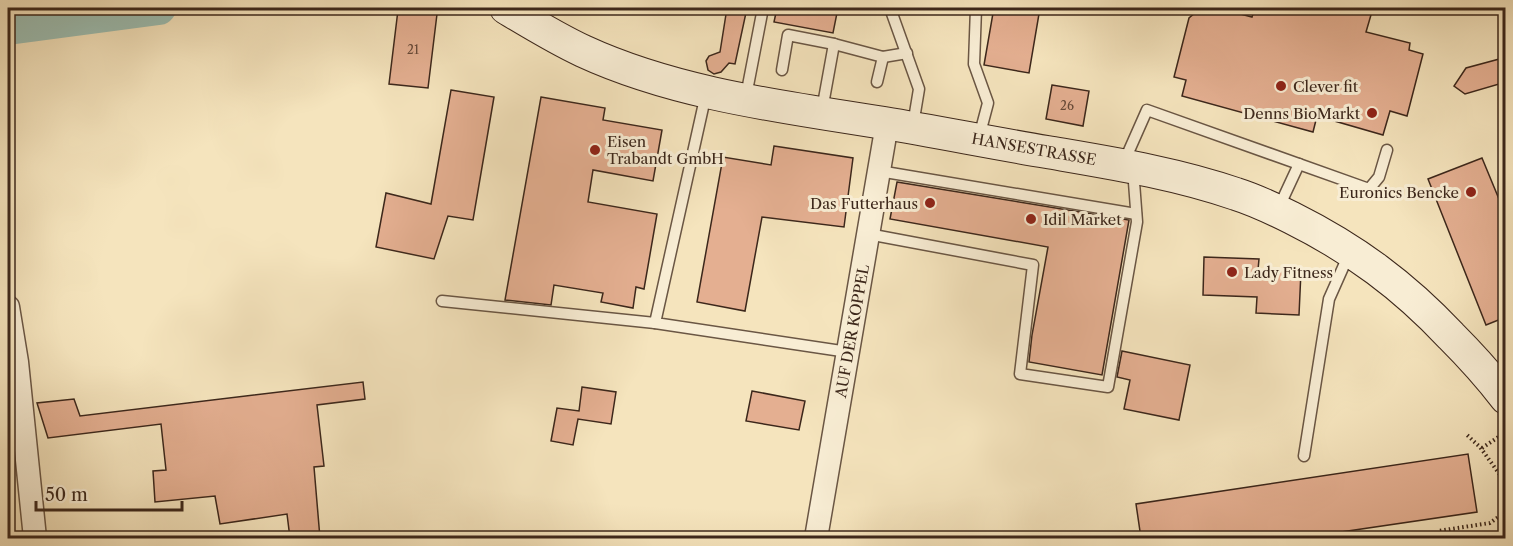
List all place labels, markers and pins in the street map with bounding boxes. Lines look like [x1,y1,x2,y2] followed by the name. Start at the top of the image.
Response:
[1293,77,1359,96] place label: Clever fit
[1274,79,1288,93] marker: Clever fit
[1243,104,1361,123] place label: Denns BioMarkt
[1365,106,1379,120] marker: Denns BioMarkt
[607,132,724,168] place label: Eisen Trabandt GmbH
[588,143,602,157] marker: Eisen Trabandt GmbH
[1339,183,1459,202] place label: Euronics Bencke
[1464,185,1478,199] marker: Euronics Bencke
[810,194,918,213] place label: Das Futterhaus
[923,196,937,210] marker: Das Futterhaus
[1043,210,1122,229] place label: Idil Market
[1024,212,1038,226] marker: Idil Market
[1244,263,1333,282] place label: Lady Fitness
[1225,265,1239,279] marker: Lady Fitness

